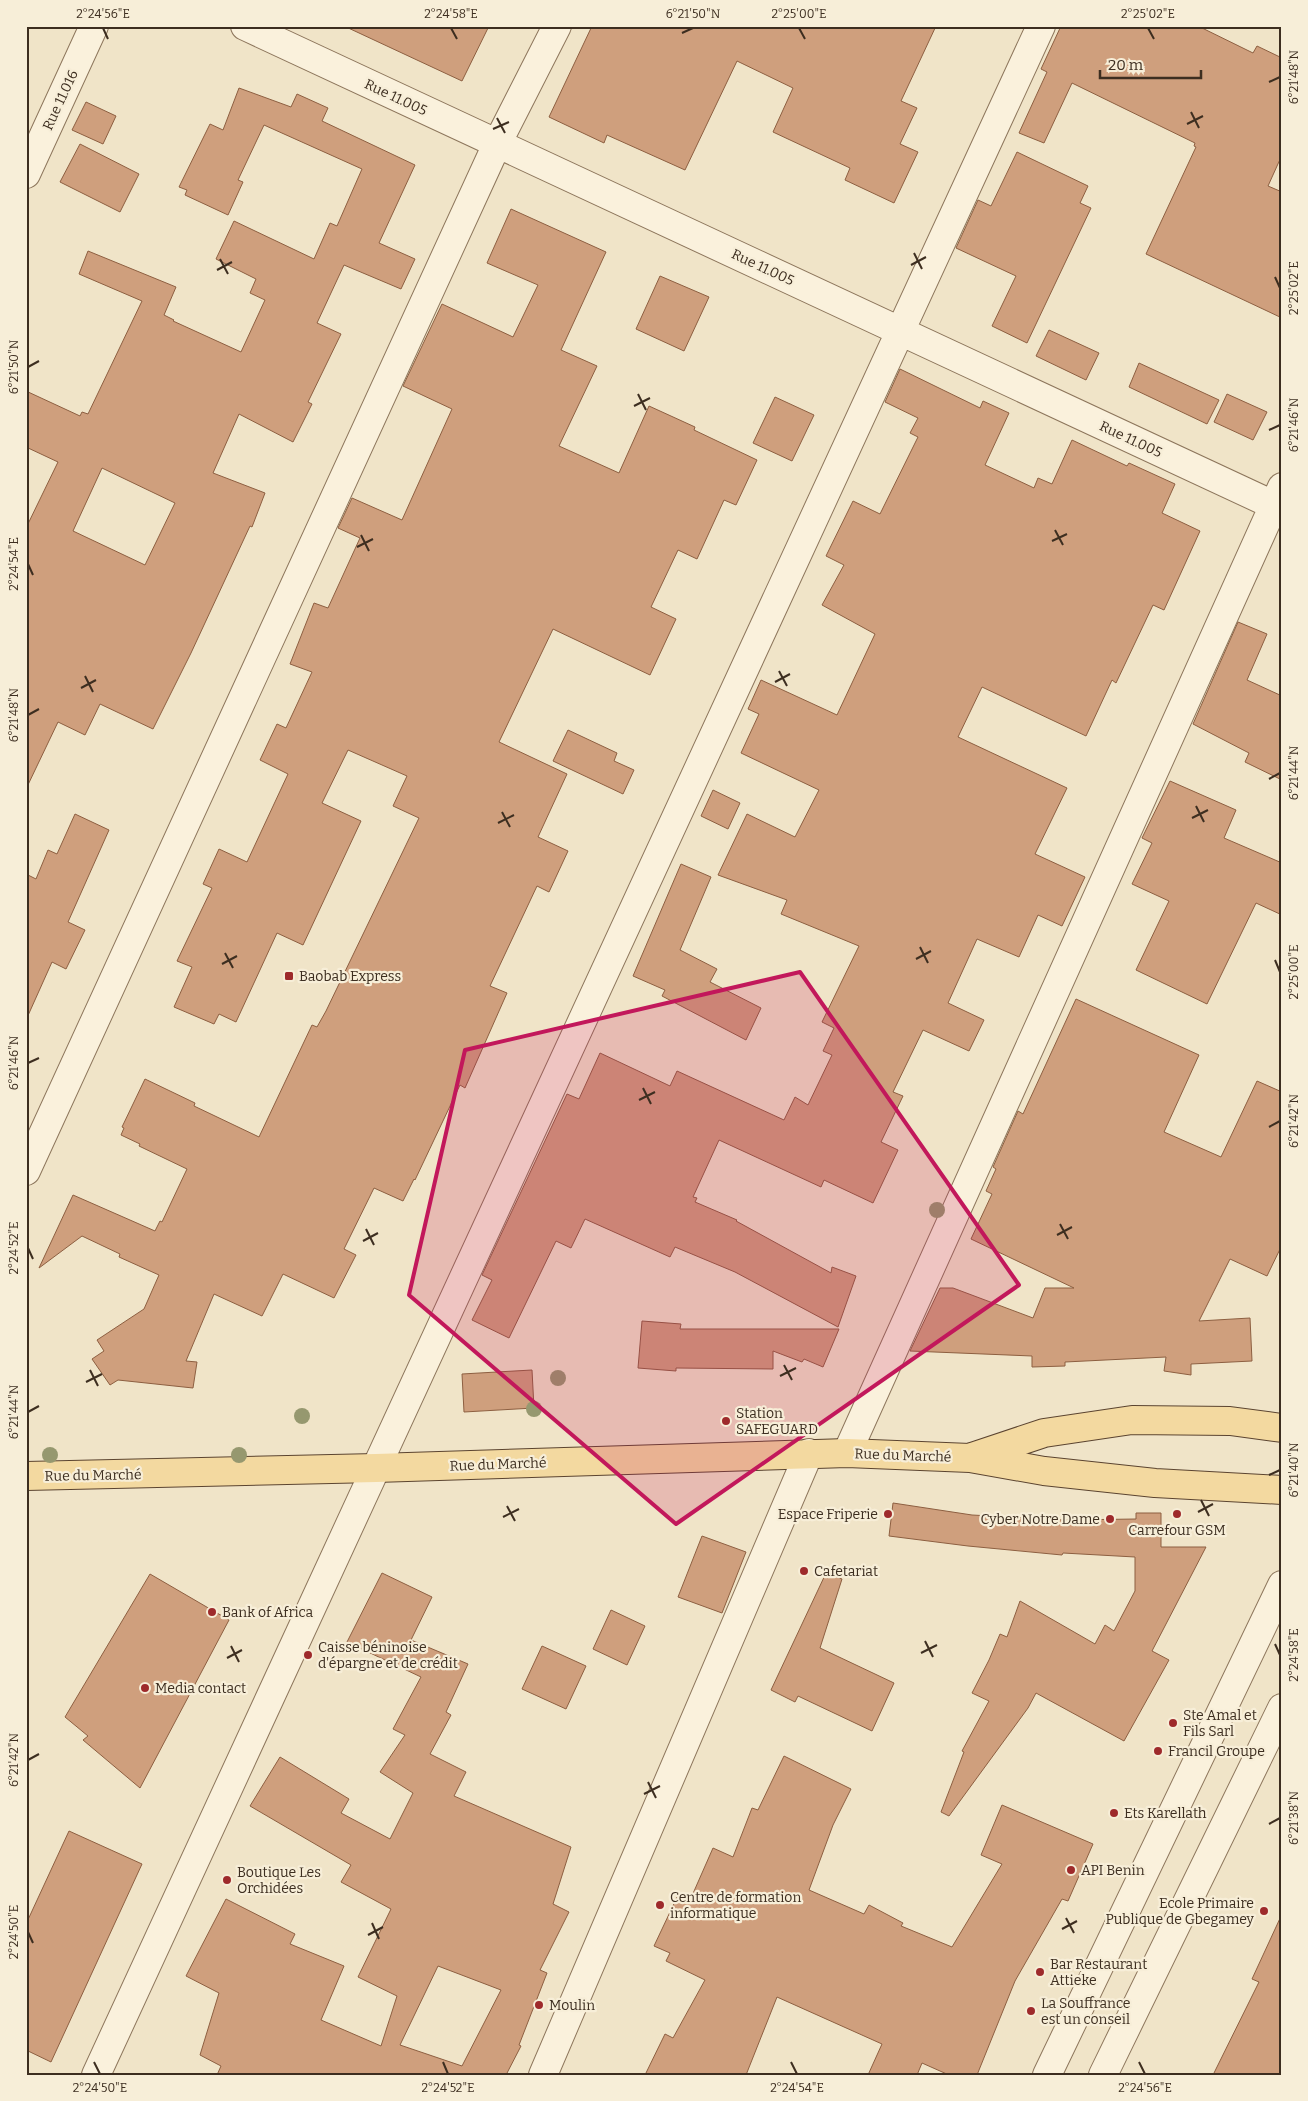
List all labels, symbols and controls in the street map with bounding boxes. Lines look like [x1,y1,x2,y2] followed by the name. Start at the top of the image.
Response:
[76,7,130,21] text: 2°24'56"E
[424,7,478,21] text: 2°24'58"E
[666,7,721,21] text: 6°21'50"N
[771,7,827,21] text: 2°25'00"E
[1121,7,1175,21] text: 2°25'02"E
[1100,48,1202,80] scale bar
[1287,49,1301,104] text: 6°21'48"N
[1108,56,1144,74] text: 20 m
[39,67,82,133] street label: Rue 11.016
[362,76,430,119] street label: Rue 11.005
[729,246,797,289] street label: Rue 11.005
[1287,261,1301,315] text: 2°25'02"E
[7,339,21,394] text: 6°21'50"N
[1287,397,1301,452] text: 6°21'46"N
[1097,418,1165,461] street label: Rue 11.005
[7,537,21,591] text: 2°24'54"E
[7,687,21,742] text: 6°21'48"N
[1287,745,1301,800] text: 6°21'44"N
[1287,944,1301,1000] text: 2°25'00"E
[299,968,401,985] place label: Baobab Express
[283,970,295,982] marker: Baobab Express
[7,1035,21,1090] text: 6°21'46"N
[1287,1094,1301,1148] text: 6°21'42"N
[7,1221,21,1275] text: 2°24'52"E
[7,1384,21,1439] text: 6°21'44"N
[736,1405,818,1438] place label: Station SAFEGUARD
[720,1415,732,1427] marker: Station SAFEGUARD
[1287,1442,1301,1498] text: 6°21'40"N
[854,1445,952,1466] street label: Rue du Marché
[449,1454,547,1475] street label: Rue du Marché
[44,1466,142,1485] street label: Rue du Marché
[778,1506,878,1523] place label: Espace Friperie
[882,1508,894,1520] marker: Espace Friperie
[1171,1508,1183,1520] marker: Carrefour GSM
[981,1511,1100,1528] place label: Cyber Notre Dame
[1104,1513,1116,1525] marker: Cyber Notre Dame
[1128,1522,1226,1539] place label: Carrefour GSM
[814,1563,878,1580] place label: Cafetariat
[798,1565,810,1577] marker: Cafetariat
[222,1604,313,1621] place label: Bank of Africa
[206,1606,218,1618] marker: Bank of Africa
[1287,1628,1301,1682] text: 2°24'58"E
[318,1639,458,1672] place label: Caisse béninoise d'épargne et de crédit
[302,1649,314,1661] marker: Caisse béninoise d'épargne et de crédit
[155,1680,246,1697] place label: Media contact
[139,1682,151,1694] marker: Media contact
[1183,1707,1257,1740] place label: Ste Amal et Fils Sarl
[1167,1717,1179,1729] marker: Ste Amal et Fils Sarl
[7,1733,21,1787] text: 6°21'42"N
[1168,1743,1265,1760] place label: Francil Groupe
[1152,1745,1164,1757] marker: Francil Groupe
[1287,1790,1301,1845] text: 6°21'38"N
[1124,1805,1207,1822] place label: Ets Karellath
[1108,1807,1120,1819] marker: Ets Karellath
[1081,1862,1145,1879] place label: API Benin
[237,1864,321,1897] place label: Boutique Les Orchidées
[1065,1864,1077,1876] marker: API Benin
[221,1874,233,1886] marker: Boutique Les Orchidées
[670,1889,801,1922] place label: Centre de formation informatique
[1106,1895,1255,1928] place label: Ecole Primaire Publique de Gbegamey
[654,1899,666,1911] marker: Centre de formation informatique
[7,1905,21,1959] text: 2°24'50"E
[1258,1905,1270,1917] marker: Ecole Primaire Publique de Gbegamey
[1050,1956,1147,1989] place label: Bar Restaurant Attieke
[1034,1966,1046,1978] marker: Bar Restaurant Attieke
[1041,1995,1131,2028] place label: La Souffrance est un conseil
[549,1997,595,2014] place label: Moulin
[533,1999,545,2011] marker: Moulin
[1025,2005,1037,2017] marker: La Souffrance est un conseil
[73,2081,127,2095] text: 2°24'50"E
[421,2081,475,2095] text: 2°24'52"E
[770,2081,824,2095] text: 2°24'54"E
[1118,2081,1172,2095] text: 2°24'56"E

